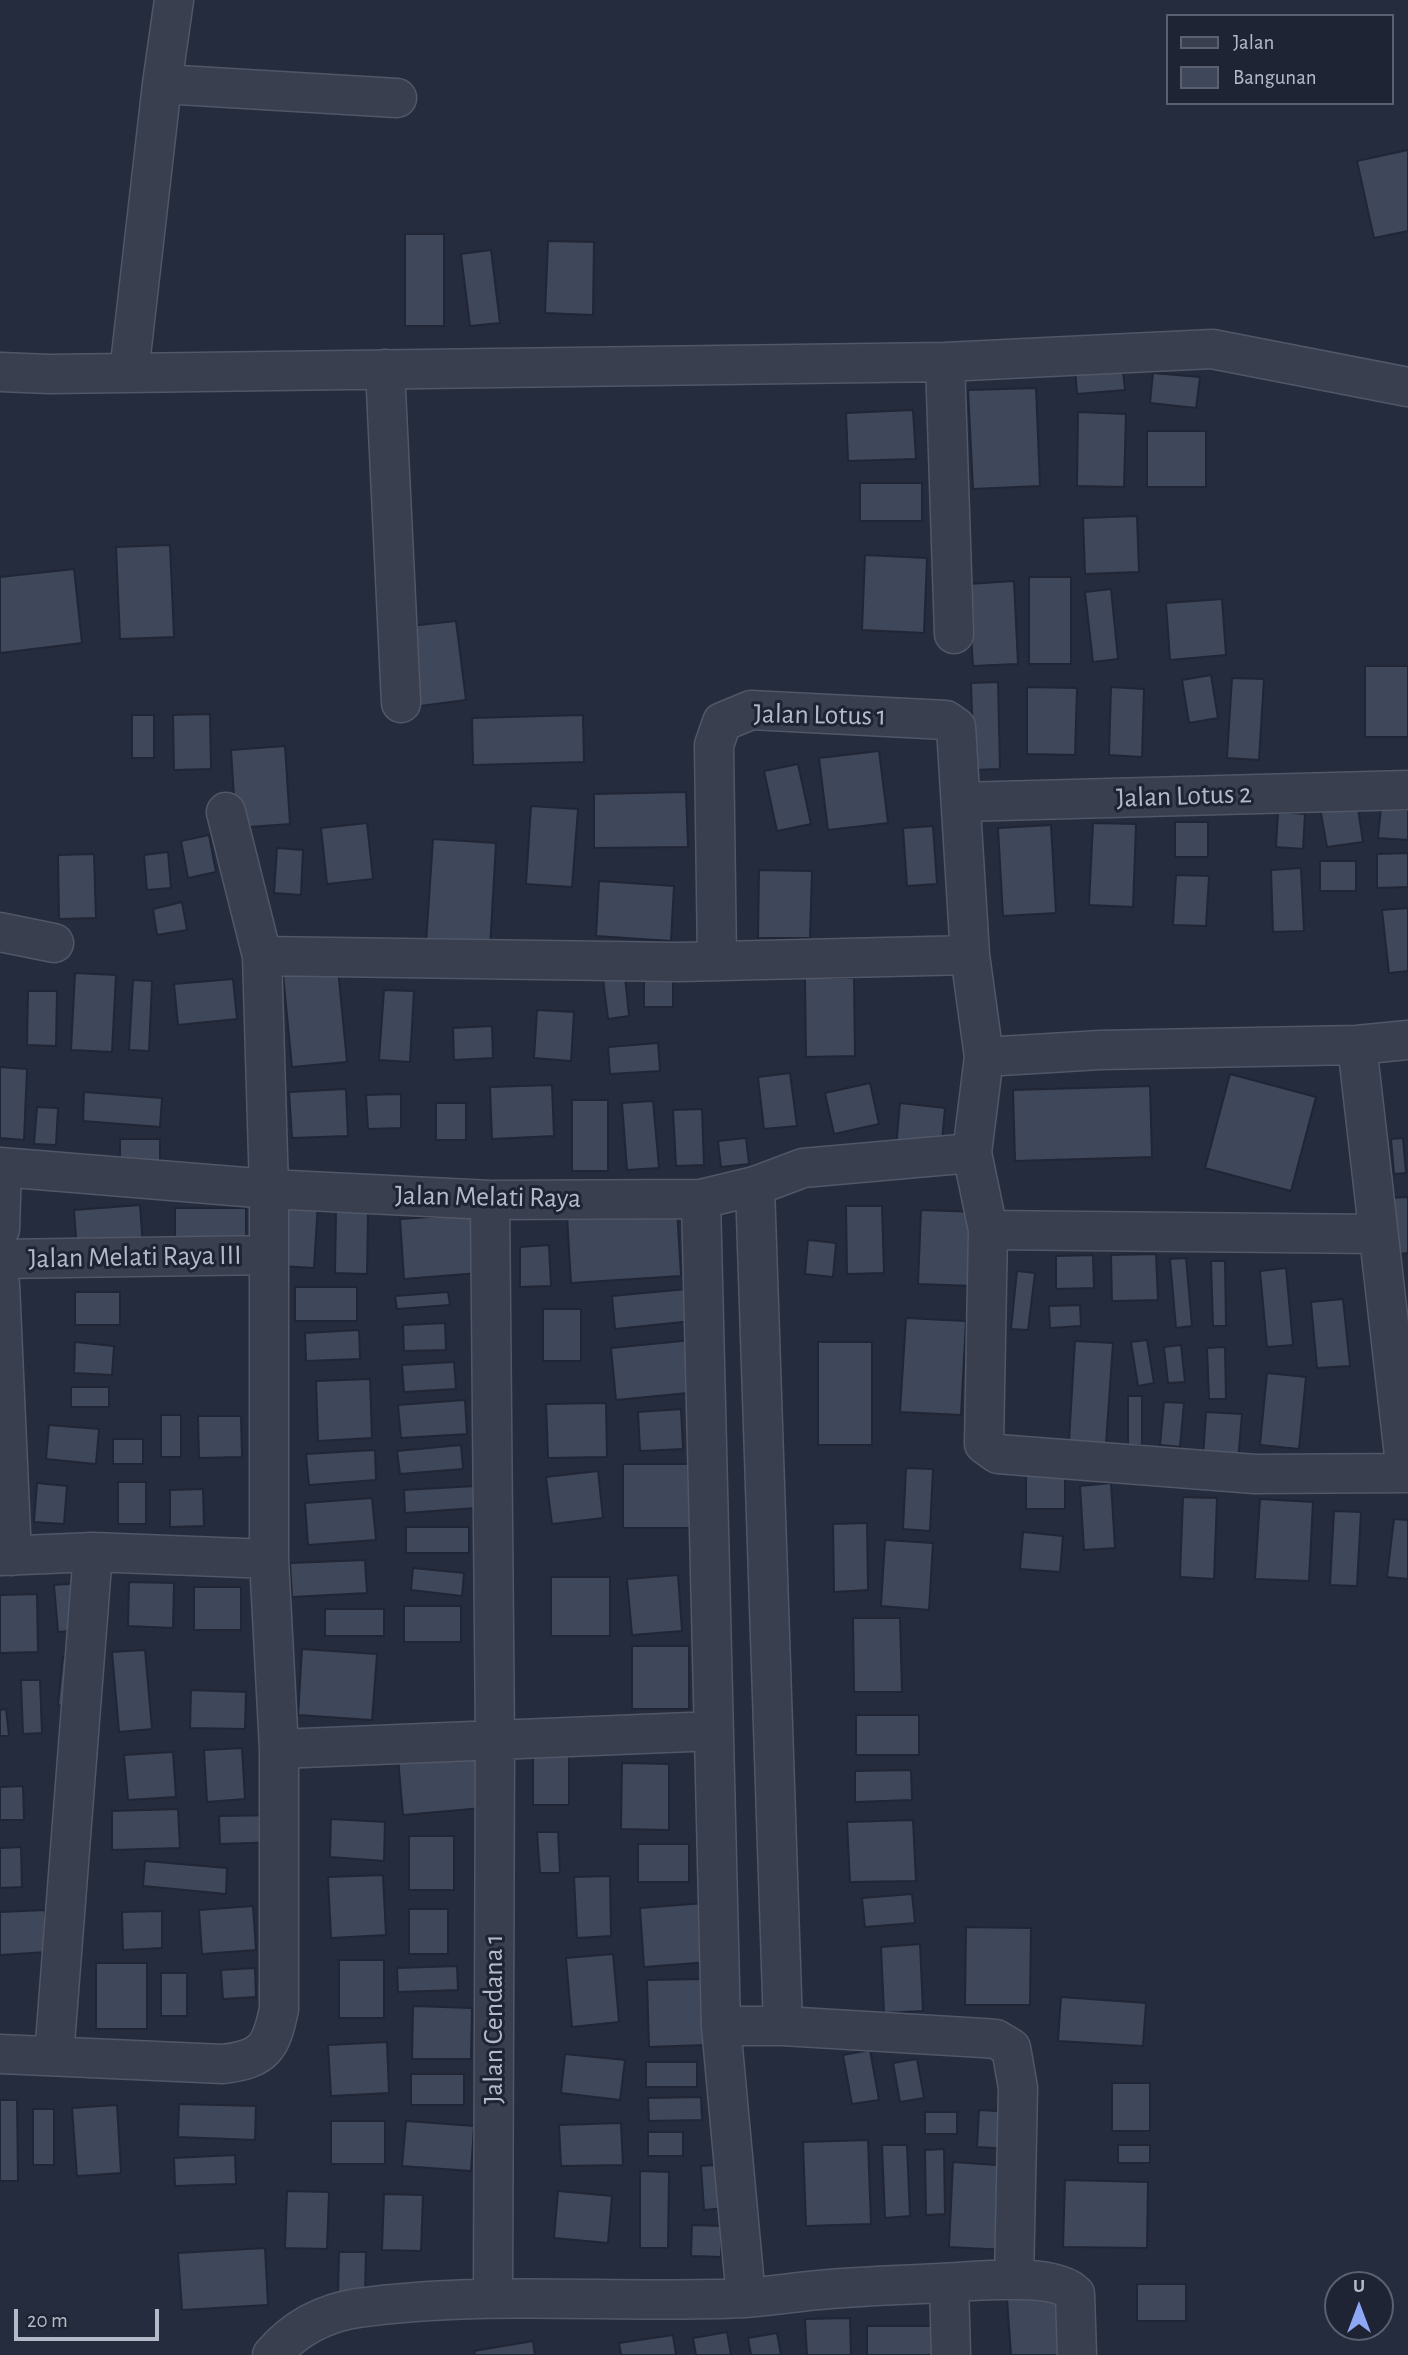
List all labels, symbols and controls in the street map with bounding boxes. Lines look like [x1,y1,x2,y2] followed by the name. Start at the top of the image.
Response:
[1166,14,1394,105] legend
[1233,32,1274,53] text: Jalan
[1233,67,1317,88] text: Bangunan
[753,697,887,733] street label: Jalan Lotus 1
[1116,777,1252,815] street label: Jalan Lotus 2
[395,1179,581,1215] street label: Jalan Melati Raya
[28,1238,242,1276] street label: Jalan Melati Raya III
[477,1934,511,2104] street label: Jalan Cendana 1
[1324,2271,1394,2341] north arrow
[1353,2277,1365,2296] text: U
[18,2296,163,2340] scale bar
[27,2310,68,2331] text: 20 m

